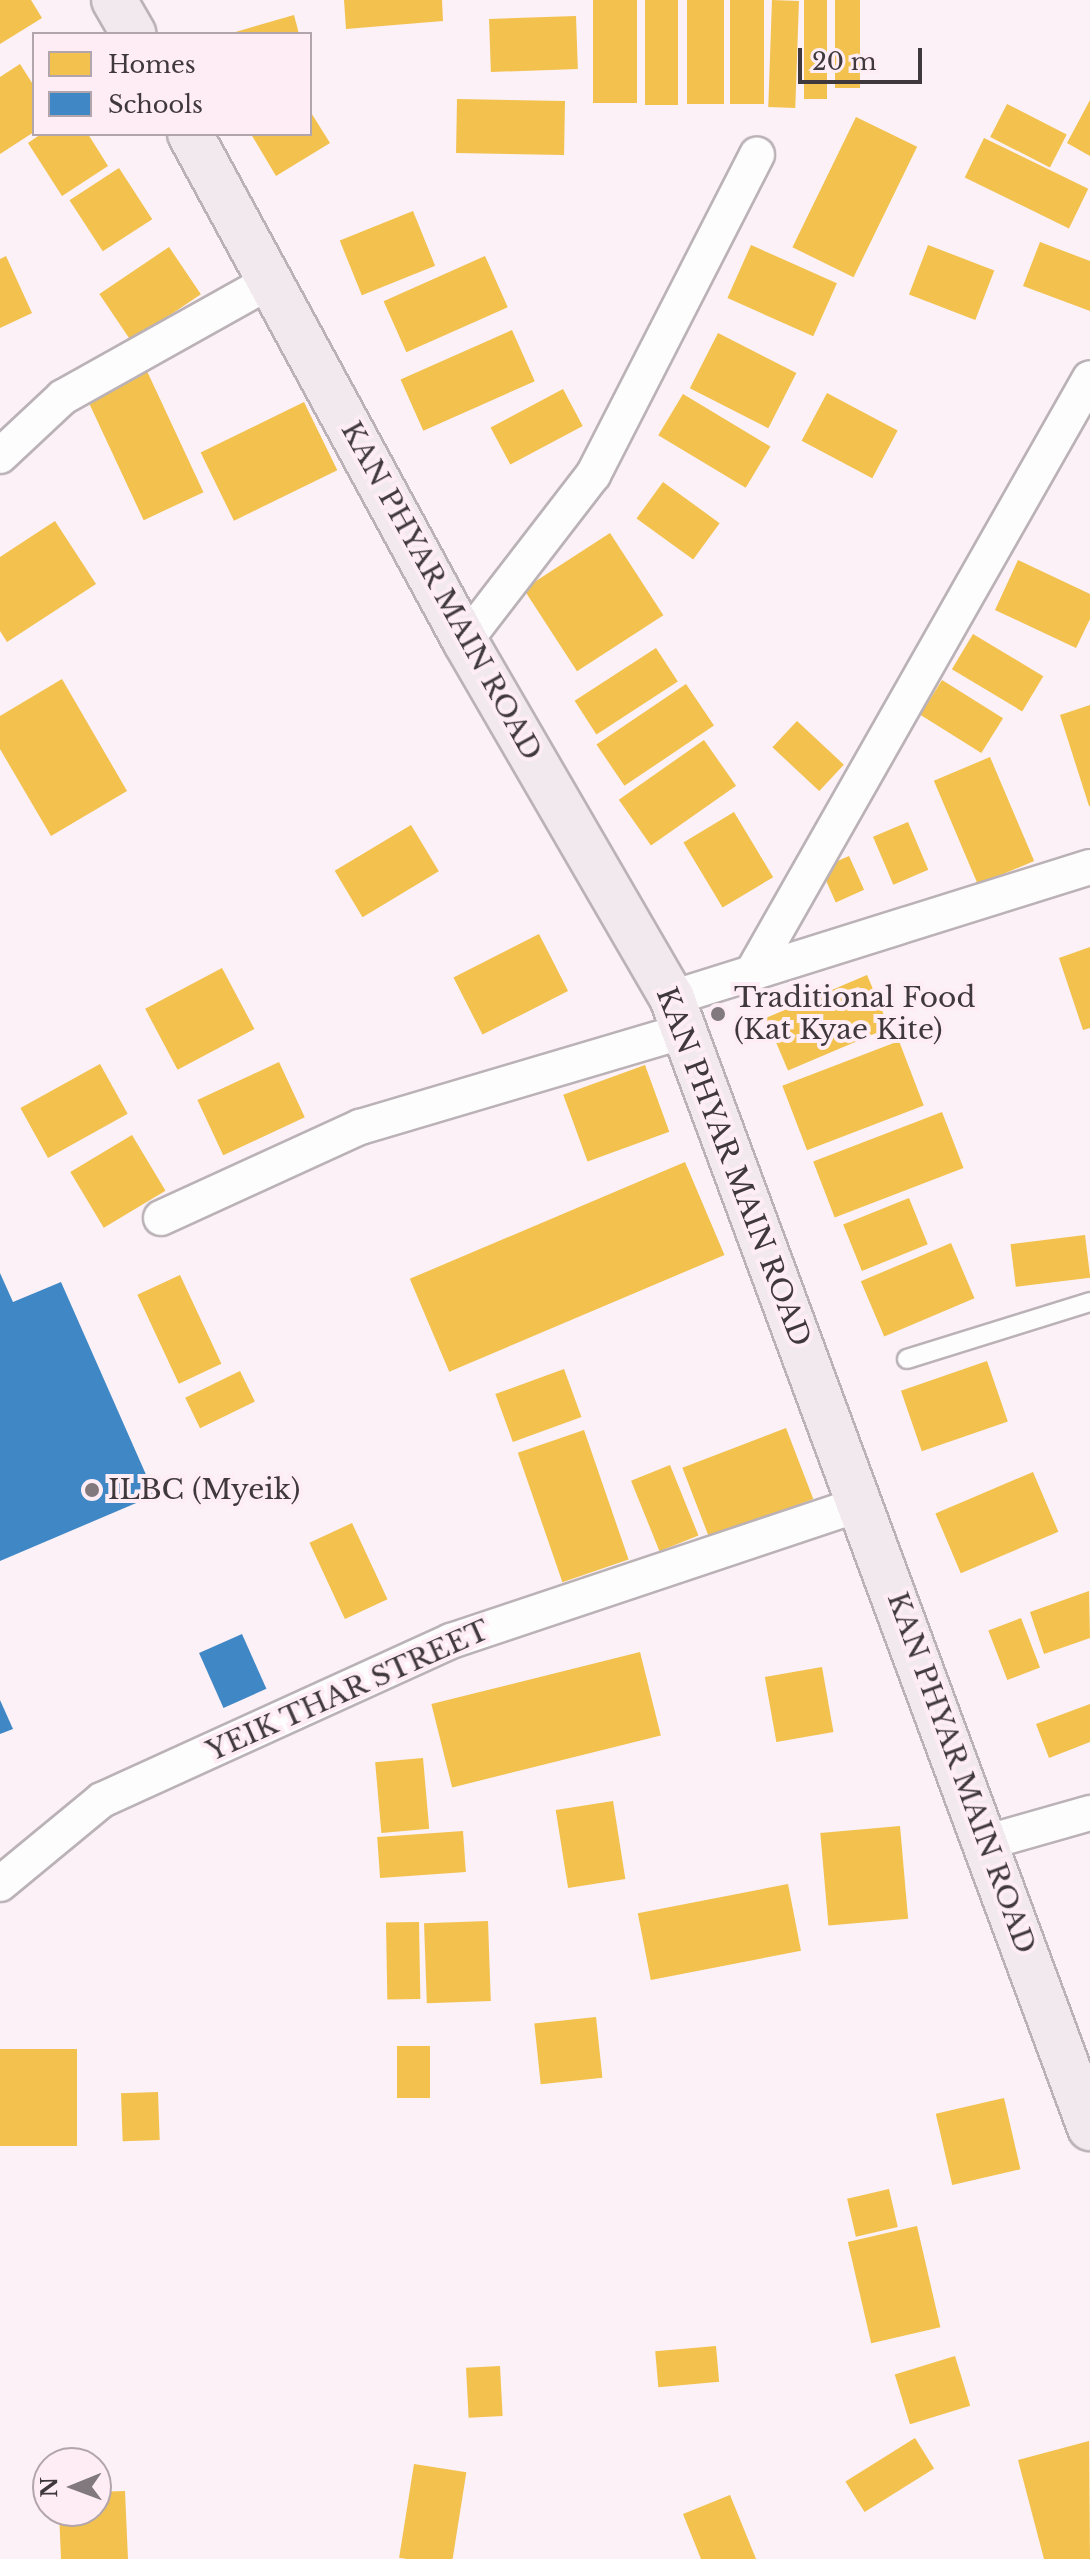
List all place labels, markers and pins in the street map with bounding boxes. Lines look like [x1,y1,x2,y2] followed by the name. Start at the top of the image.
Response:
[734,981,975,1047] place label: Traditional Food (Kat Kyae Kite)
[709,1005,727,1023] marker: Traditional Food (Kat Kyae Kite)
[108,1473,300,1507] place label: ILBC (Myeik)
[83,1481,101,1499] marker: ILBC (Myeik)

